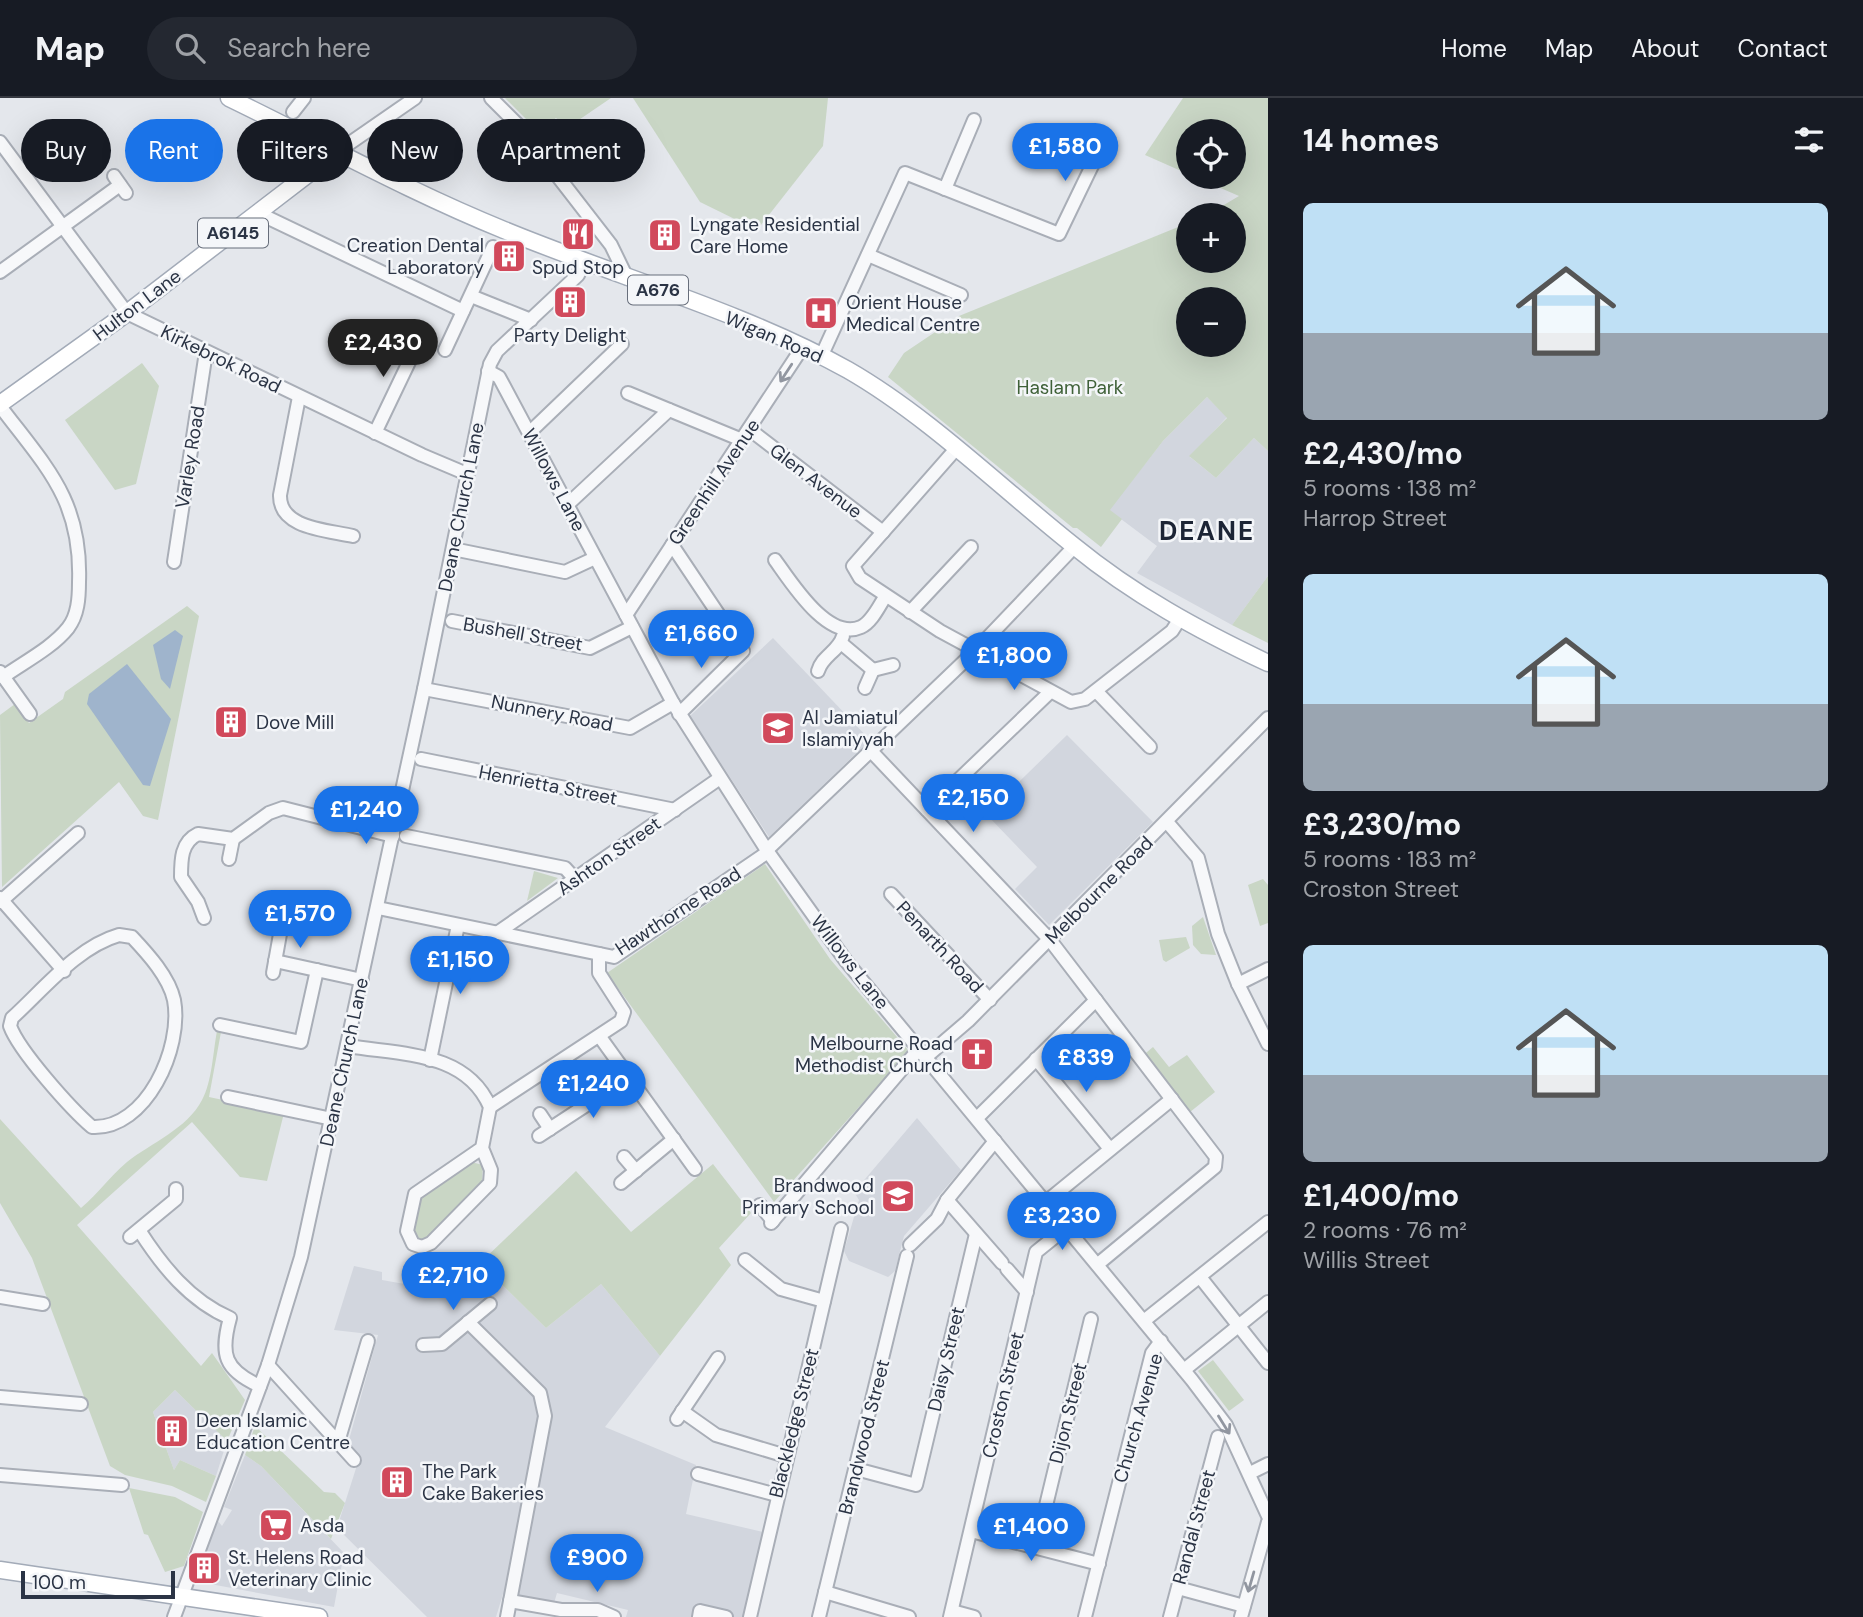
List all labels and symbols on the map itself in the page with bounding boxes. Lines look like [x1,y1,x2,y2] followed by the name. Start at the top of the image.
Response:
[1008,123,1122,183] pin: £1,580
[690,212,860,259] place label: Lyngate Residential Care Home
[559,215,597,253] restaurant icon: Spud Stop
[646,216,684,254] building icon: Lyngate Residential Care Home
[198,218,268,248] road number: A6145
[347,233,484,280] place label: Creation Dental Laboratory
[490,237,528,275] building icon: Creation Dental Laboratory
[532,255,624,280] place label: Spud Stop
[88,264,186,346] street label: Hulton Lane
[628,275,688,304] road number: A676
[551,283,589,321] building icon: Party Delight
[846,290,980,337] place label: Orient House Medical Centre
[802,294,840,332] hospital icon: Orient House Medical Centre
[721,305,827,369] street label: Wigan Road
[157,319,285,399] street label: Kirkebrok Road
[326,320,440,379] pin: £2,430
[514,323,626,348] place label: Party Delight
[779,363,793,382] one-way arrow
[1017,375,1124,400] park label: Haslam Park
[170,404,210,510] street label: Varley Road
[662,414,766,550] street label: Greenhill Avenue
[432,420,490,594] street label: Deane Church Lane
[516,424,592,536] street label: Willows Lane
[765,438,867,524] street label: Glen Avenue
[1159,514,1255,548] district label: DEANE
[644,610,758,670] pin: £1,660
[461,611,585,657] street label: Bushell Street
[957,632,1071,692] pin: £1,800
[489,689,615,737] street label: Nunnery Road
[212,703,250,741] building icon: Dove Mill
[802,705,898,752] place label: Al Jamiatul Islamiyyah
[759,709,797,747] school or university icon: Al Jamiatul Islamiyyah
[256,710,334,735] place label: Dove Mill
[476,759,620,811] street label: Henrietta Street
[916,774,1030,834] pin: £2,150
[309,786,423,846] pin: £1,240
[552,811,666,901] street label: Ashton Street
[1040,831,1158,949] street label: Melbourne Road
[610,861,746,961] street label: Hawthorne Road
[243,890,357,950] pin: £1,570
[891,896,989,998] street label: Penarth Road
[805,910,895,1014] street label: Willows Lane
[403,936,517,996] pin: £1,150
[314,975,374,1149] street label: Deane Church Lane
[795,1031,953,1078] place label: Melbourne Road Methodist Church
[1045,1034,1127,1094] pin: £839
[958,1035,996,1073] church icon: Melbourne Road Methodist Church
[536,1060,650,1120] pin: £1,240
[742,1173,874,1220] place label: Brandwood Primary School
[879,1177,917,1215] school or university icon: Brandwood Primary School
[1005,1192,1119,1252] pin: £3,230
[396,1252,510,1312] pin: £2,710
[922,1304,970,1414] street label: Daisy Street
[976,1329,1030,1461] street label: Croston Street
[763,1346,825,1500] street label: Blackledge Street
[1108,1350,1168,1486] street label: Church Avenue
[833,1357,895,1517] street label: Brandwood Street
[1043,1360,1093,1466] street label: Dijon Street
[196,1408,350,1455] place label: Deen Islamic Education Centre
[153,1412,191,1450] building icon: Deen Islamic Education Centre
[1218,1414,1232,1434] one-way arrow
[422,1459,544,1506] place label: The Park Cake Bakeries
[378,1463,416,1501] building icon: The Park Cake Bakeries
[1167,1467,1221,1587] street label: Randal Street
[974,1504,1088,1563] pin: £1,400
[257,1506,295,1544] supermarket icon: Asda
[300,1513,344,1538] place label: Asda
[556,1534,638,1594] pin: £900
[228,1545,372,1592] place label: St. Helens Road Veterinary Clinic
[185,1549,223,1587] building icon: St. Helens Road Veterinary Clinic
[21,1568,175,1600] scale bar
[1244,1571,1257,1593] one-way arrow

